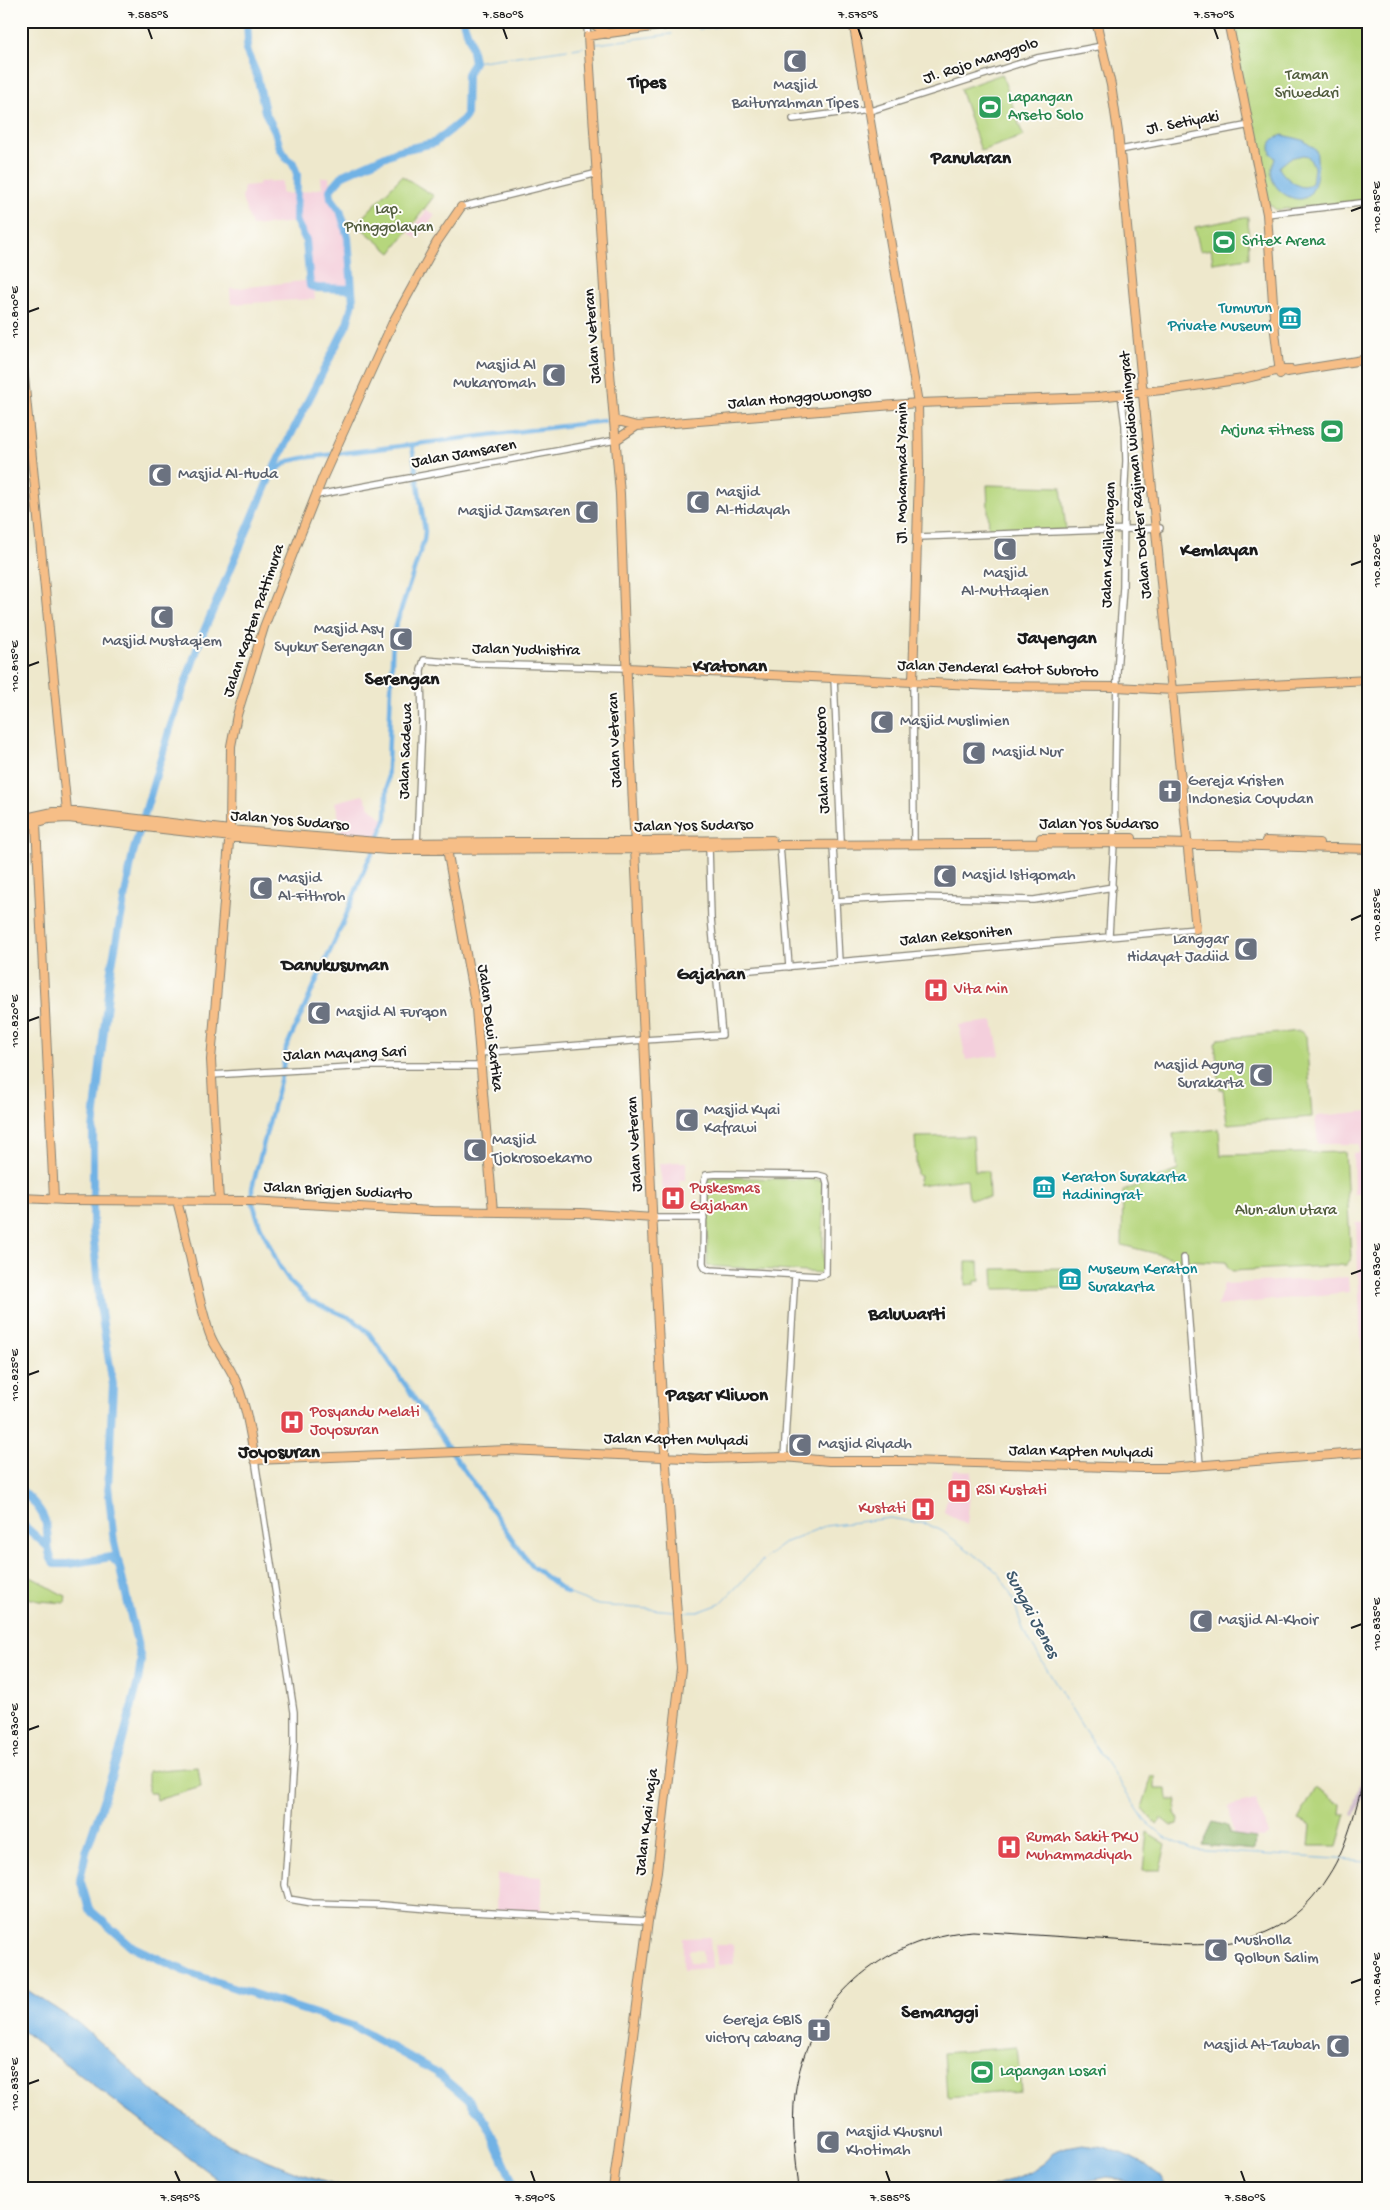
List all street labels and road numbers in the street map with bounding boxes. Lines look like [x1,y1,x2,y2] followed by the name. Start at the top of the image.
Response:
[921,34,1041,90] street label: Jl. Rojo Manggolo
[1145,108,1221,140] street label: Jl. Setiyaki
[581,287,607,384] street label: Jalan Veteran
[1117,349,1157,599] street label: Jalan Dokter Rajiman Widiodiningrat
[727,383,873,415] street label: Jalan Honggowongso
[894,402,913,544] street label: Jl. Mohammad Yamin
[410,436,518,474] street label: Jalan Jamsaren
[1098,481,1122,608] street label: Jalan Kalilarangan
[220,541,290,700] street label: Jalan Kapten Pattimura
[472,641,581,661] street label: Jalan Yudhistira
[897,657,1099,683] street label: Jalan Jenderal Gatot Subroto
[605,692,627,788] street label: Jalan Veteran
[396,701,418,799] street label: Jalan Sadewa
[813,706,835,814] street label: Jalan Madukoro
[230,807,350,837] street label: Jalan Yos Sudarso
[634,816,754,838] street label: Jalan Yos Sudarso
[1039,816,1159,835] street label: Jalan Yos Sudarso
[899,923,1013,951] street label: Jalan Reksoniten
[472,964,506,1094] street label: Jalan Dewi Sartika
[283,1043,407,1067] street label: Jalan Mayang Sari
[624,1096,648,1192] street label: Jalan Veteran
[263,1179,413,1205] street label: Jalan Brigjen Sudiarto
[604,1430,748,1452] street label: Jalan Kapten Mulyadi
[1009,1442,1153,1464] street label: Jalan Kapten Mulyadi
[632,1766,664,1877] street label: Jalan Kyai Maja

